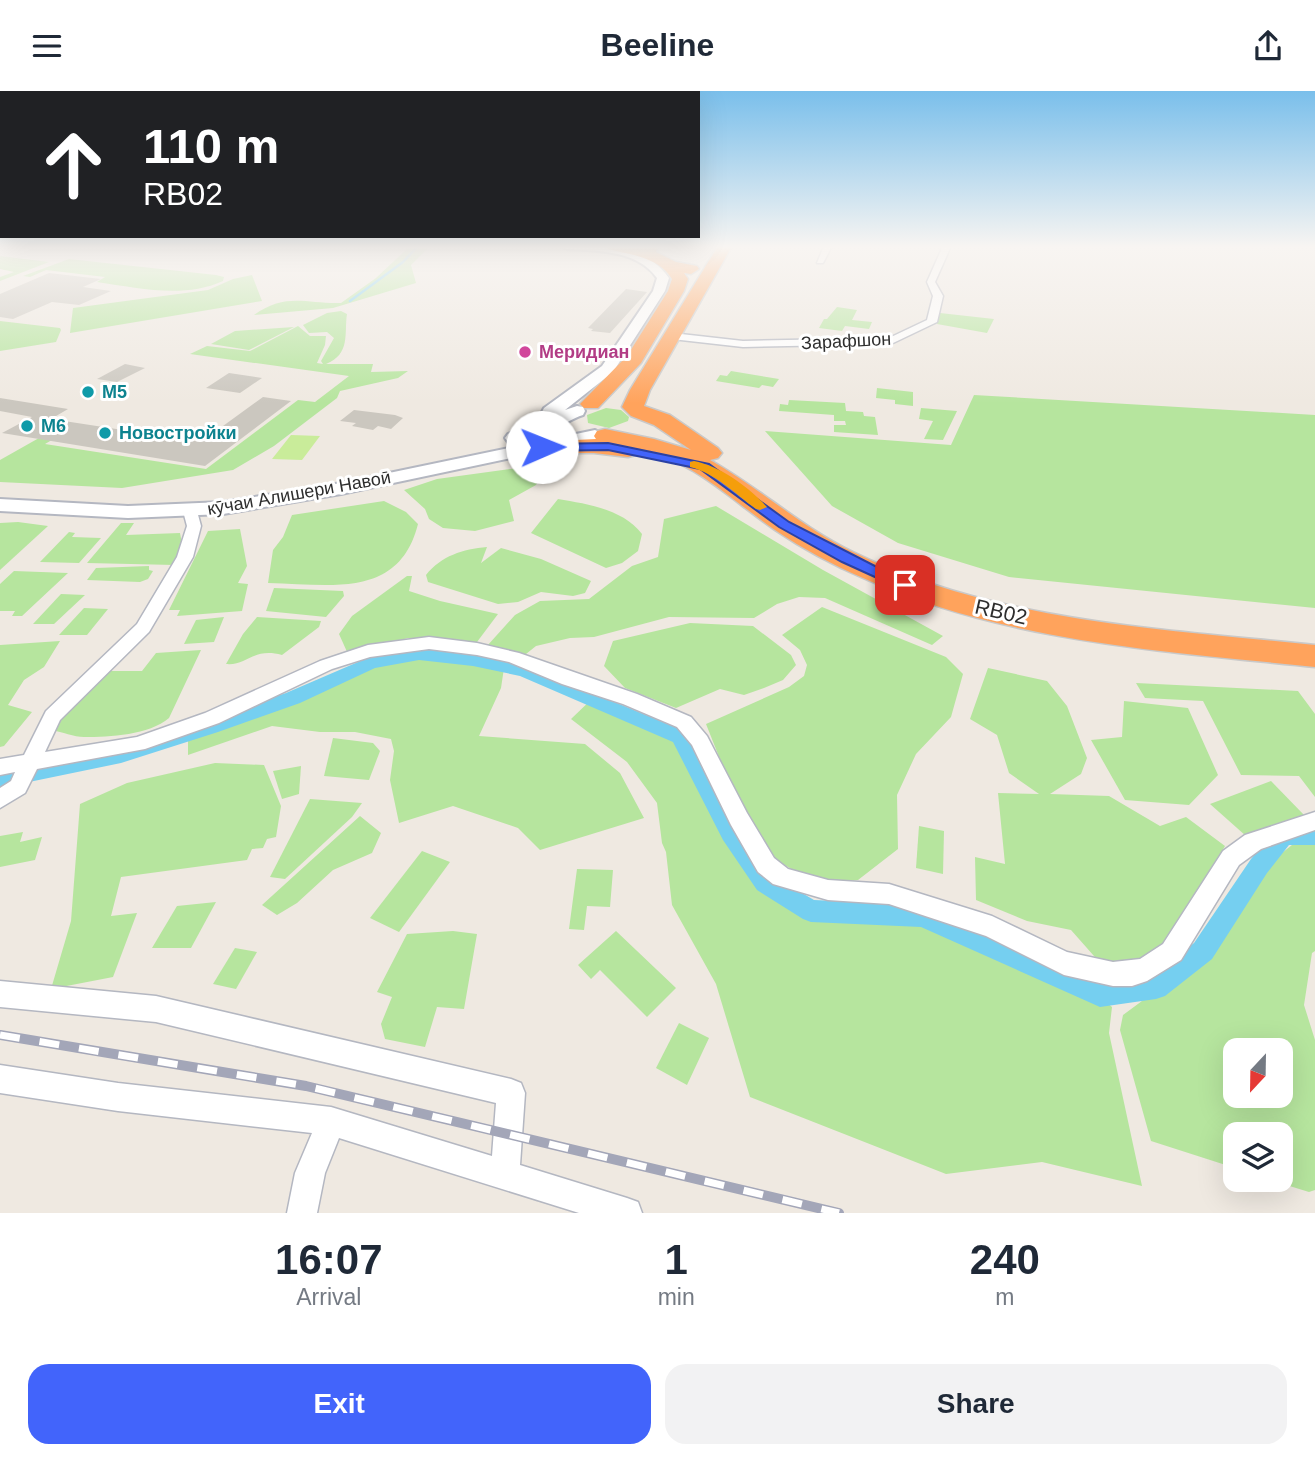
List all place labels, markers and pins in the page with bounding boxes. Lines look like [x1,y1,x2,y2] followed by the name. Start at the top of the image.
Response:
[539,342,629,362] place label: Меридиан
[517,344,533,360] marker: Меридиан
[102,382,127,402] place label: М5
[80,384,96,400] marker: М5
[41,416,66,436] place label: М6
[19,418,35,434] marker: М6
[119,423,237,443] place label: Новостройки
[97,425,113,441] marker: Новостройки
[875,555,935,615] pin

